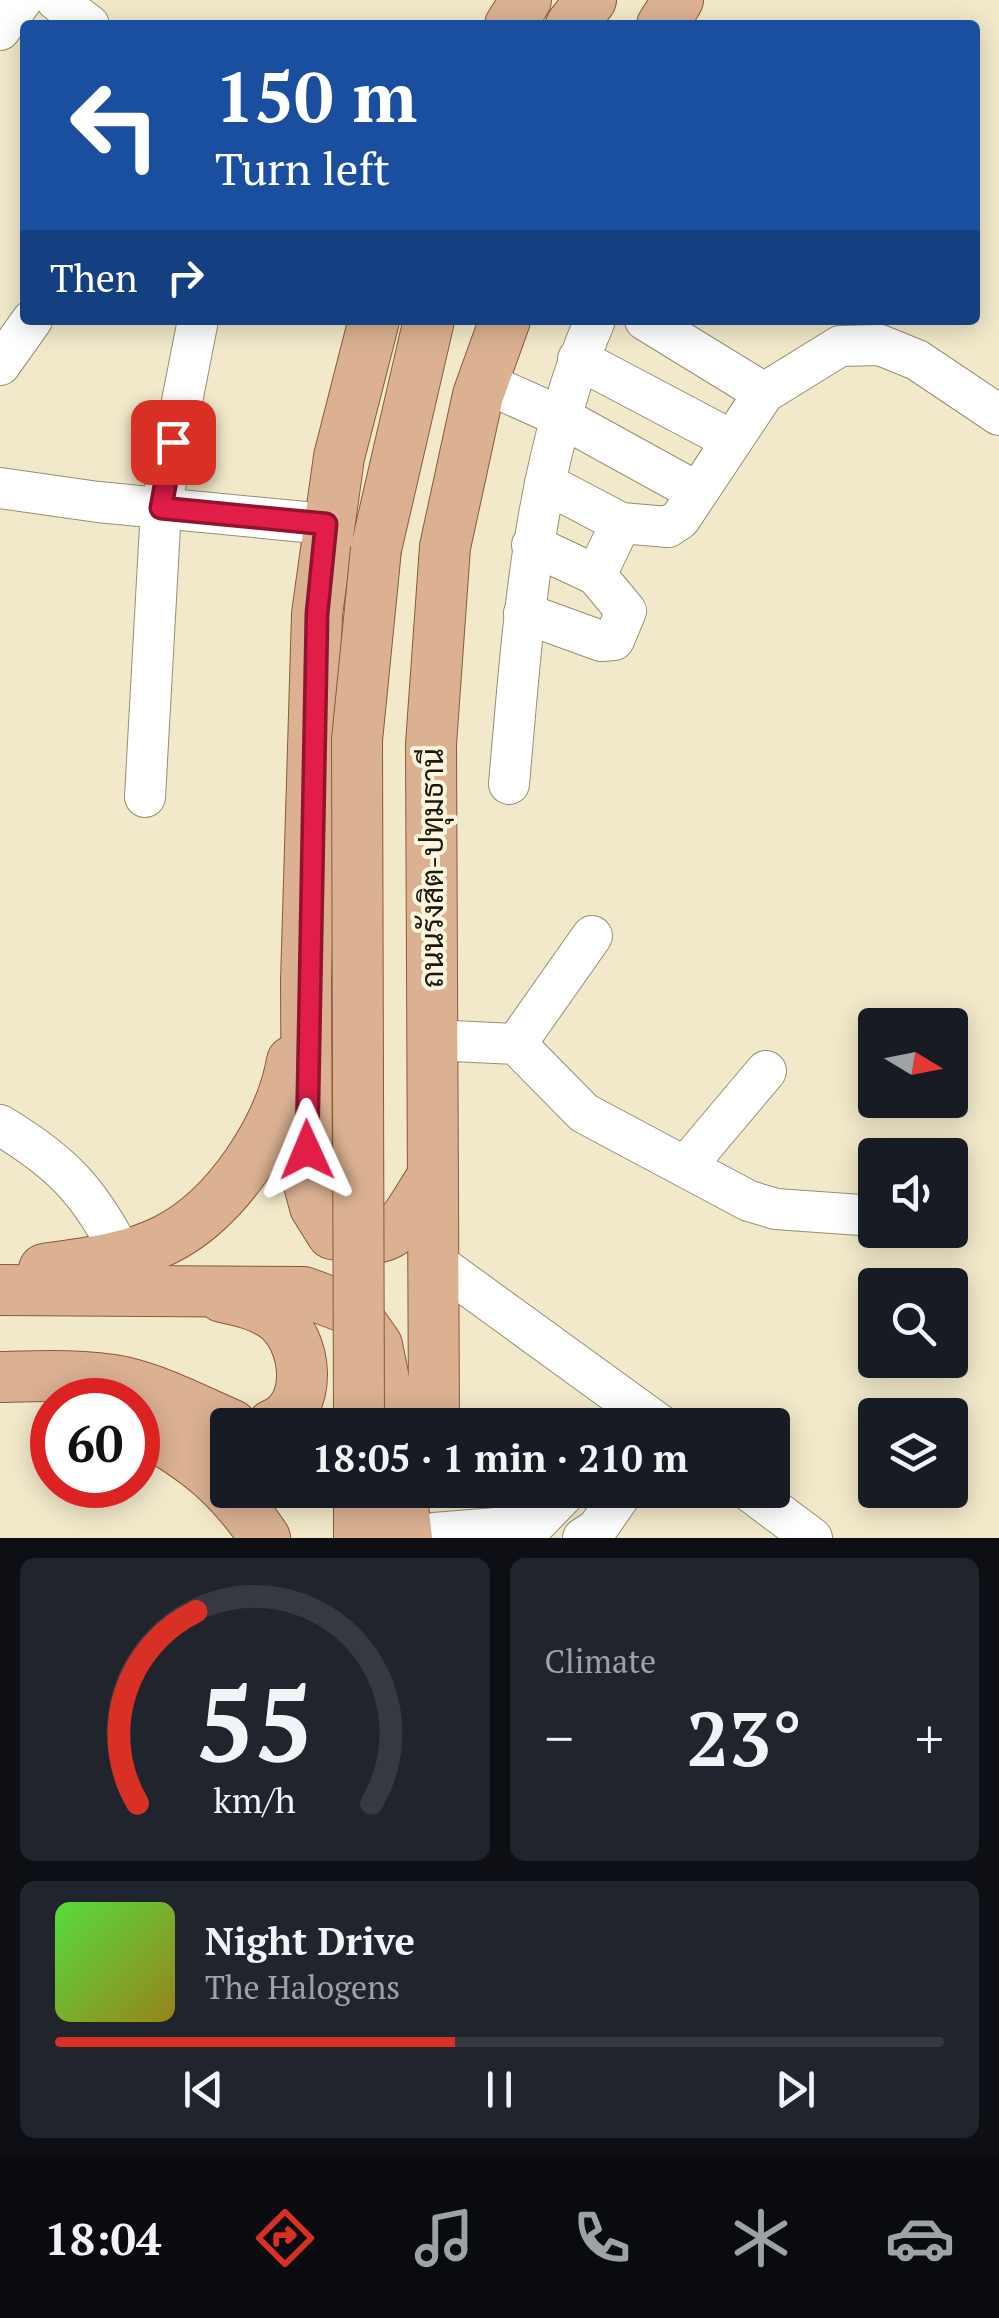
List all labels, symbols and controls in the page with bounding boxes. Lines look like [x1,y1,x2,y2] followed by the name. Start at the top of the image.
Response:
[215,49,417,142] text: 150 m
[50,60,180,190] icon: left
[215,138,390,198] text: Turn left
[158,250,213,305] icon: right
[50,253,138,303] text: Then
[131,400,216,485] pin
[146,415,201,470] icon: arrive
[412,748,454,988] street label: ถนนรังสิต-ปทุมธานี
[858,1008,968,1118] north arrow
[858,1008,968,1508] map controls
[255,1098,359,1202] position arrow
[858,1138,968,1248] button: sound
[858,1268,968,1378] button: search
[30,1378,160,1508] speed limit sign: 60
[858,1398,968,1508] button: layers
[312,1433,688,1483] text: 18:05 · 1 min · 210 m
[545,1640,656,1682] text: Climate
[196,1653,314,1791] text: 55
[686,1688,802,1787] text: 23°
[545,1701,574,1774] text: −
[915,1701,944,1774] text: +
[213,1776,296,1823] text: km/h
[205,1916,415,1966] text: Night Drive
[205,1966,400,2008] text: The Halogens
[176,2062,231,2117] icon: previous
[472,2062,527,2117] icon: pause
[768,2062,823,2117] icon: next
[250,2203,320,2273] icon: directions
[409,2203,479,2273] icon: music
[567,2203,637,2273] icon: phone
[726,2203,796,2273] icon: climate
[885,2203,955,2273] icon: car
[44,2208,161,2268] text: 18:04

